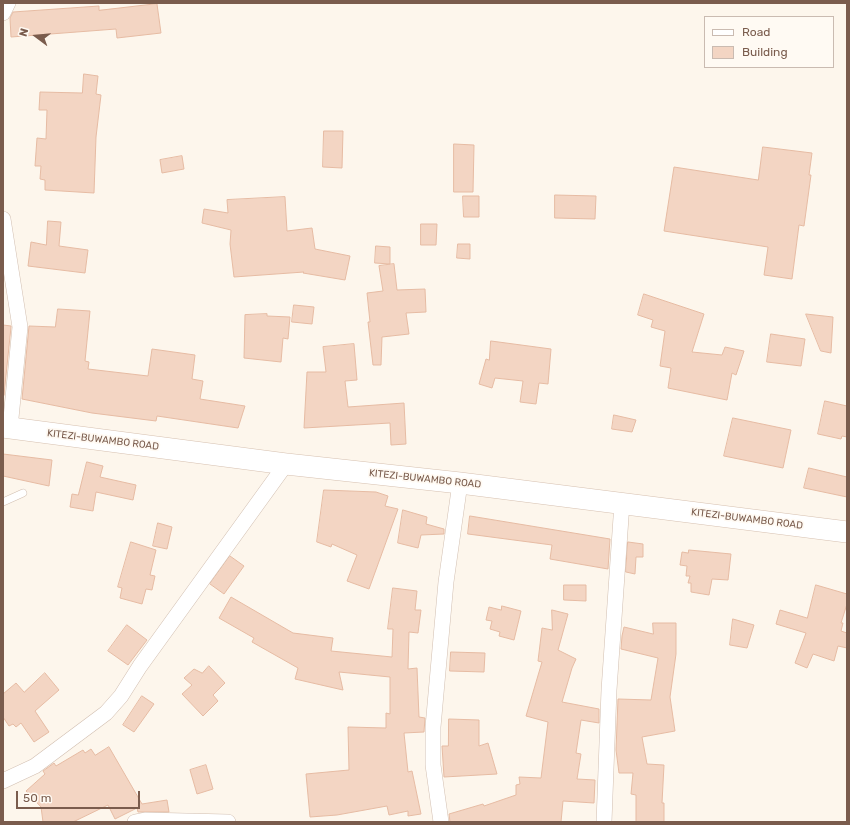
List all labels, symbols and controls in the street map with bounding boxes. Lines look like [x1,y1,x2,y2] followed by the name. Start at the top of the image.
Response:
[16,16,56,56] north arrow
[704,16,834,68] legend
[742,25,770,39] text: Road
[17,27,31,38] text: N
[742,45,788,59] text: Building
[46,427,160,453] street label: KITEZI-BUWAMBO ROAD
[368,467,482,491] street label: KITEZI-BUWAMBO ROAD
[690,506,804,532] street label: KITEZI-BUWAMBO ROAD
[18,783,142,809] scale bar
[23,791,51,805] text: 50 m

